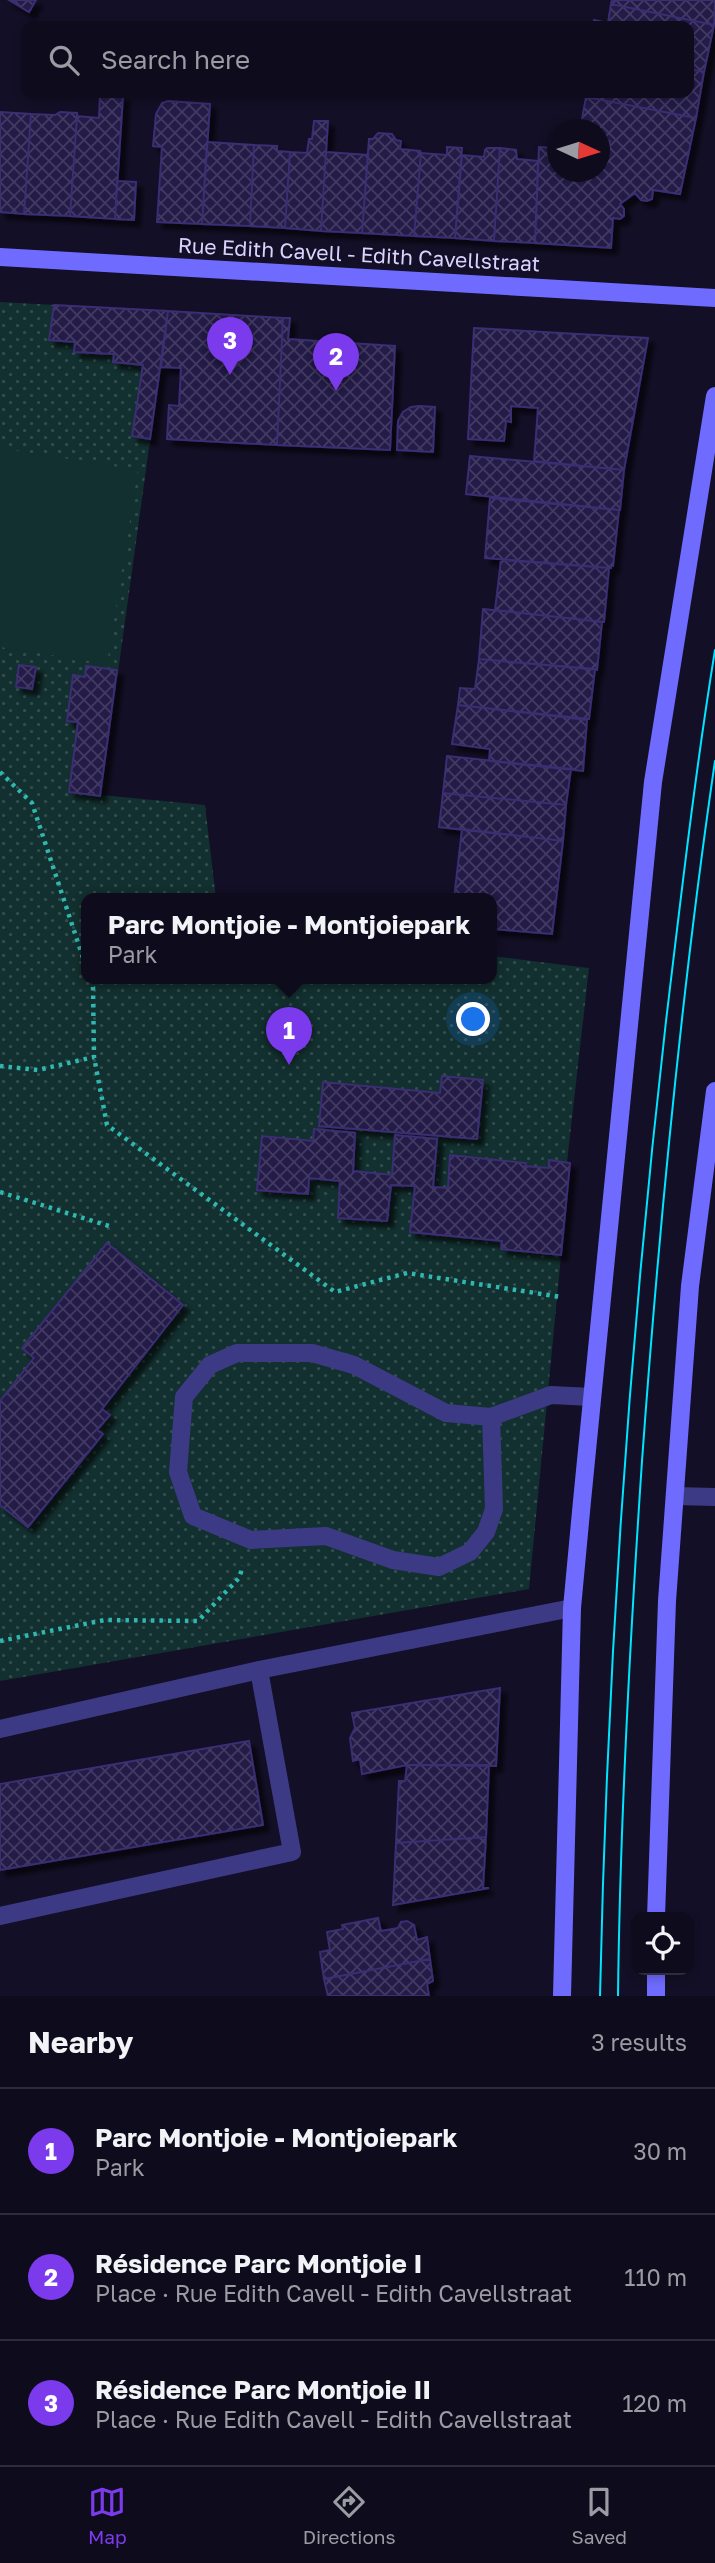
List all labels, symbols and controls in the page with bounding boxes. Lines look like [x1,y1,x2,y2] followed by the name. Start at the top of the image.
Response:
[21,21,694,98] search box
[45,41,83,79] icon: search
[101,44,250,75] text: Search here
[547,119,610,182] north arrow
[177,232,541,276] street label: Rue Edith Cavell - Edith Cavellstraat
[207,317,253,375] pin: 3
[313,333,359,391] pin: 2
[81,893,497,984] popup
[108,909,470,940] text: Parc Montjoie - Montjoiepark
[108,940,157,968] text: Park
[456,1002,490,1036] your location
[266,1007,312,1065] pin: 1
[631,1912,694,1975] map controls
[631,1912,694,1975] button: locate
[28,2024,133,2060] text: Nearby
[591,2028,687,2056] text: 3 results
[95,2122,458,2153] text: Parc Montjoie - Montjoiepark
[45,2137,57,2165] text: 1
[633,2137,687,2165] text: 30 m
[95,2153,145,2181] text: Park
[95,2248,422,2279] text: Résidence Parc Montjoie I
[44,2263,58,2291] text: 2
[624,2263,687,2291] text: 110 m
[95,2279,572,2307] text: Place · Rue Edith Cavell - Edith Cavellstraat
[95,2374,431,2405] text: Résidence Parc Montjoie II
[44,2389,58,2417] text: 3
[622,2389,687,2417] text: 120 m
[95,2405,572,2433] text: Place · Rue Edith Cavell - Edith Cavellstraat
[88,2483,127,2548] tab: Map
[303,2483,396,2548] tab: Directions
[572,2483,627,2548] tab: Saved

